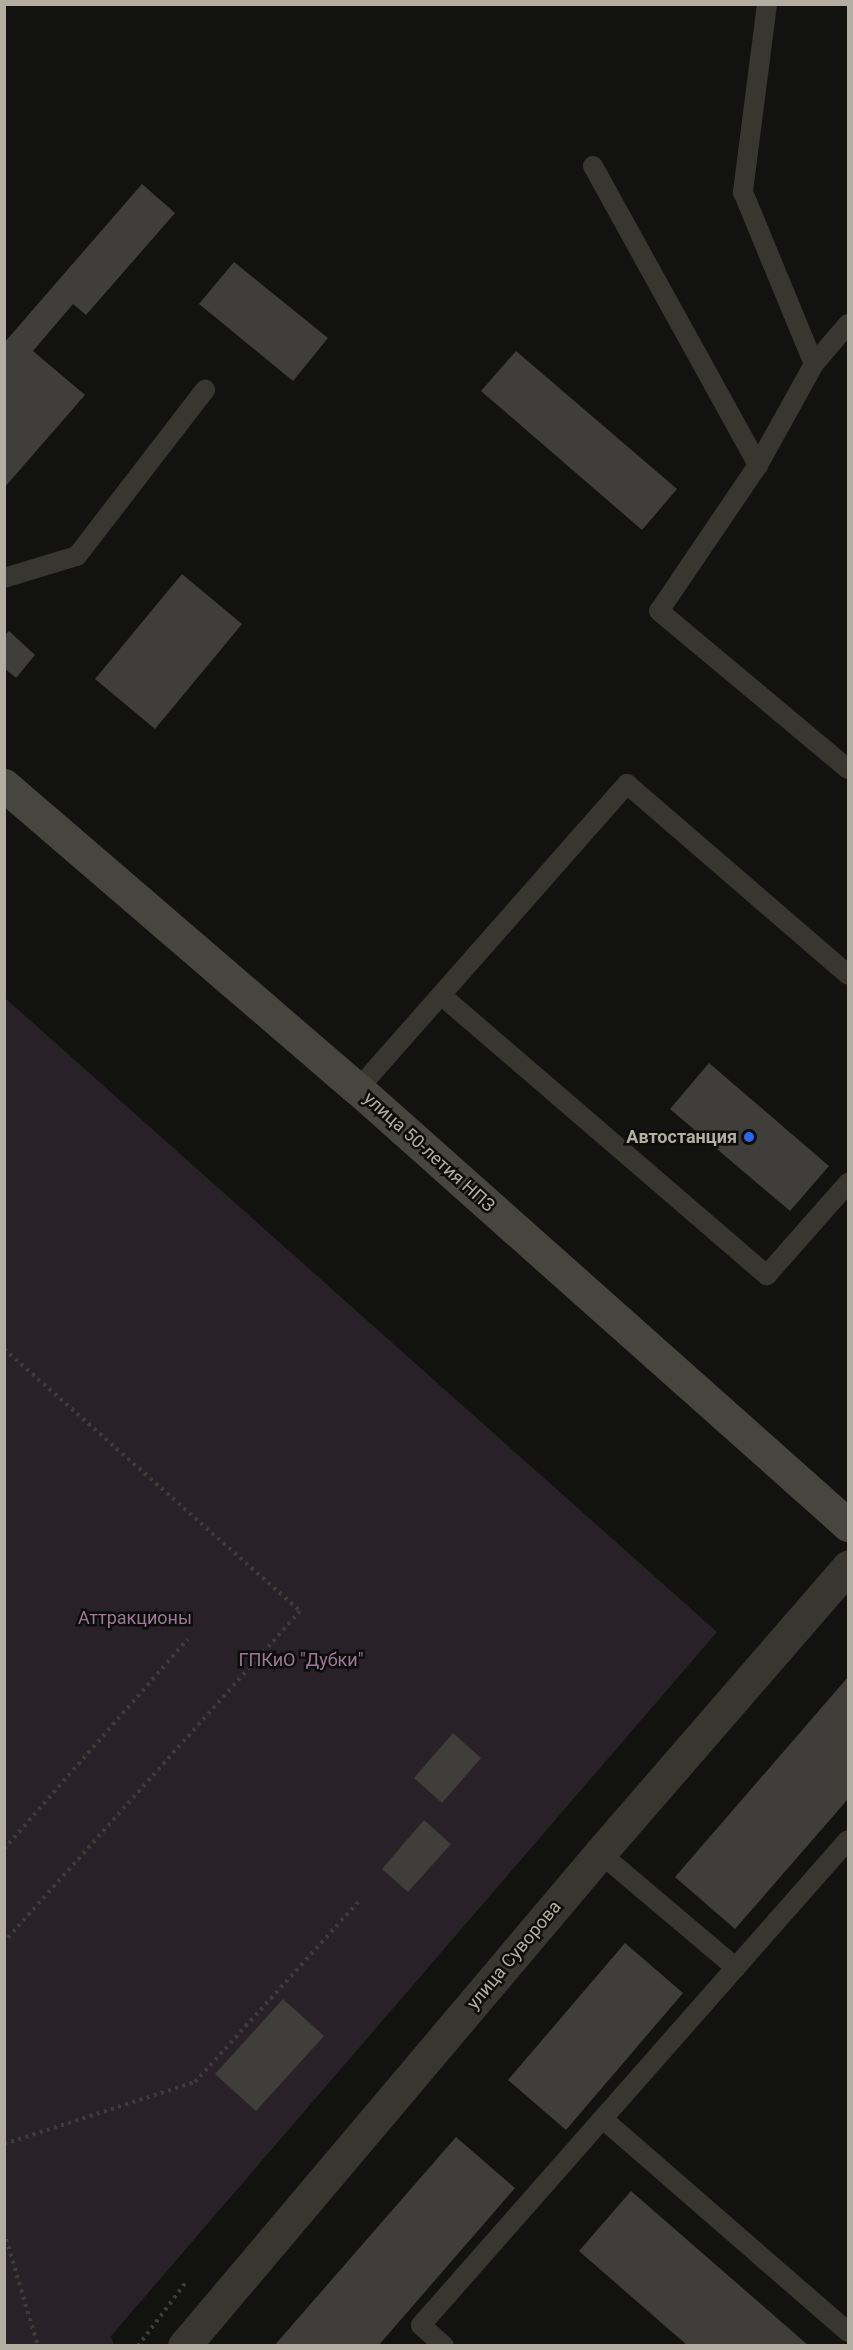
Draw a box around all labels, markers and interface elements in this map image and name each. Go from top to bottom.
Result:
street label: улица 50-летия НПЗ [359,1088,499,1216]
place label: Автостанция [626,1126,737,1148]
marker: Автостанция [742,1130,756,1144]
park label: Аттракционы [78,1607,192,1629]
park label: ГПКиО "Дубки" [239,1649,363,1671]
street label: улица Суворова [462,1896,566,2014]

